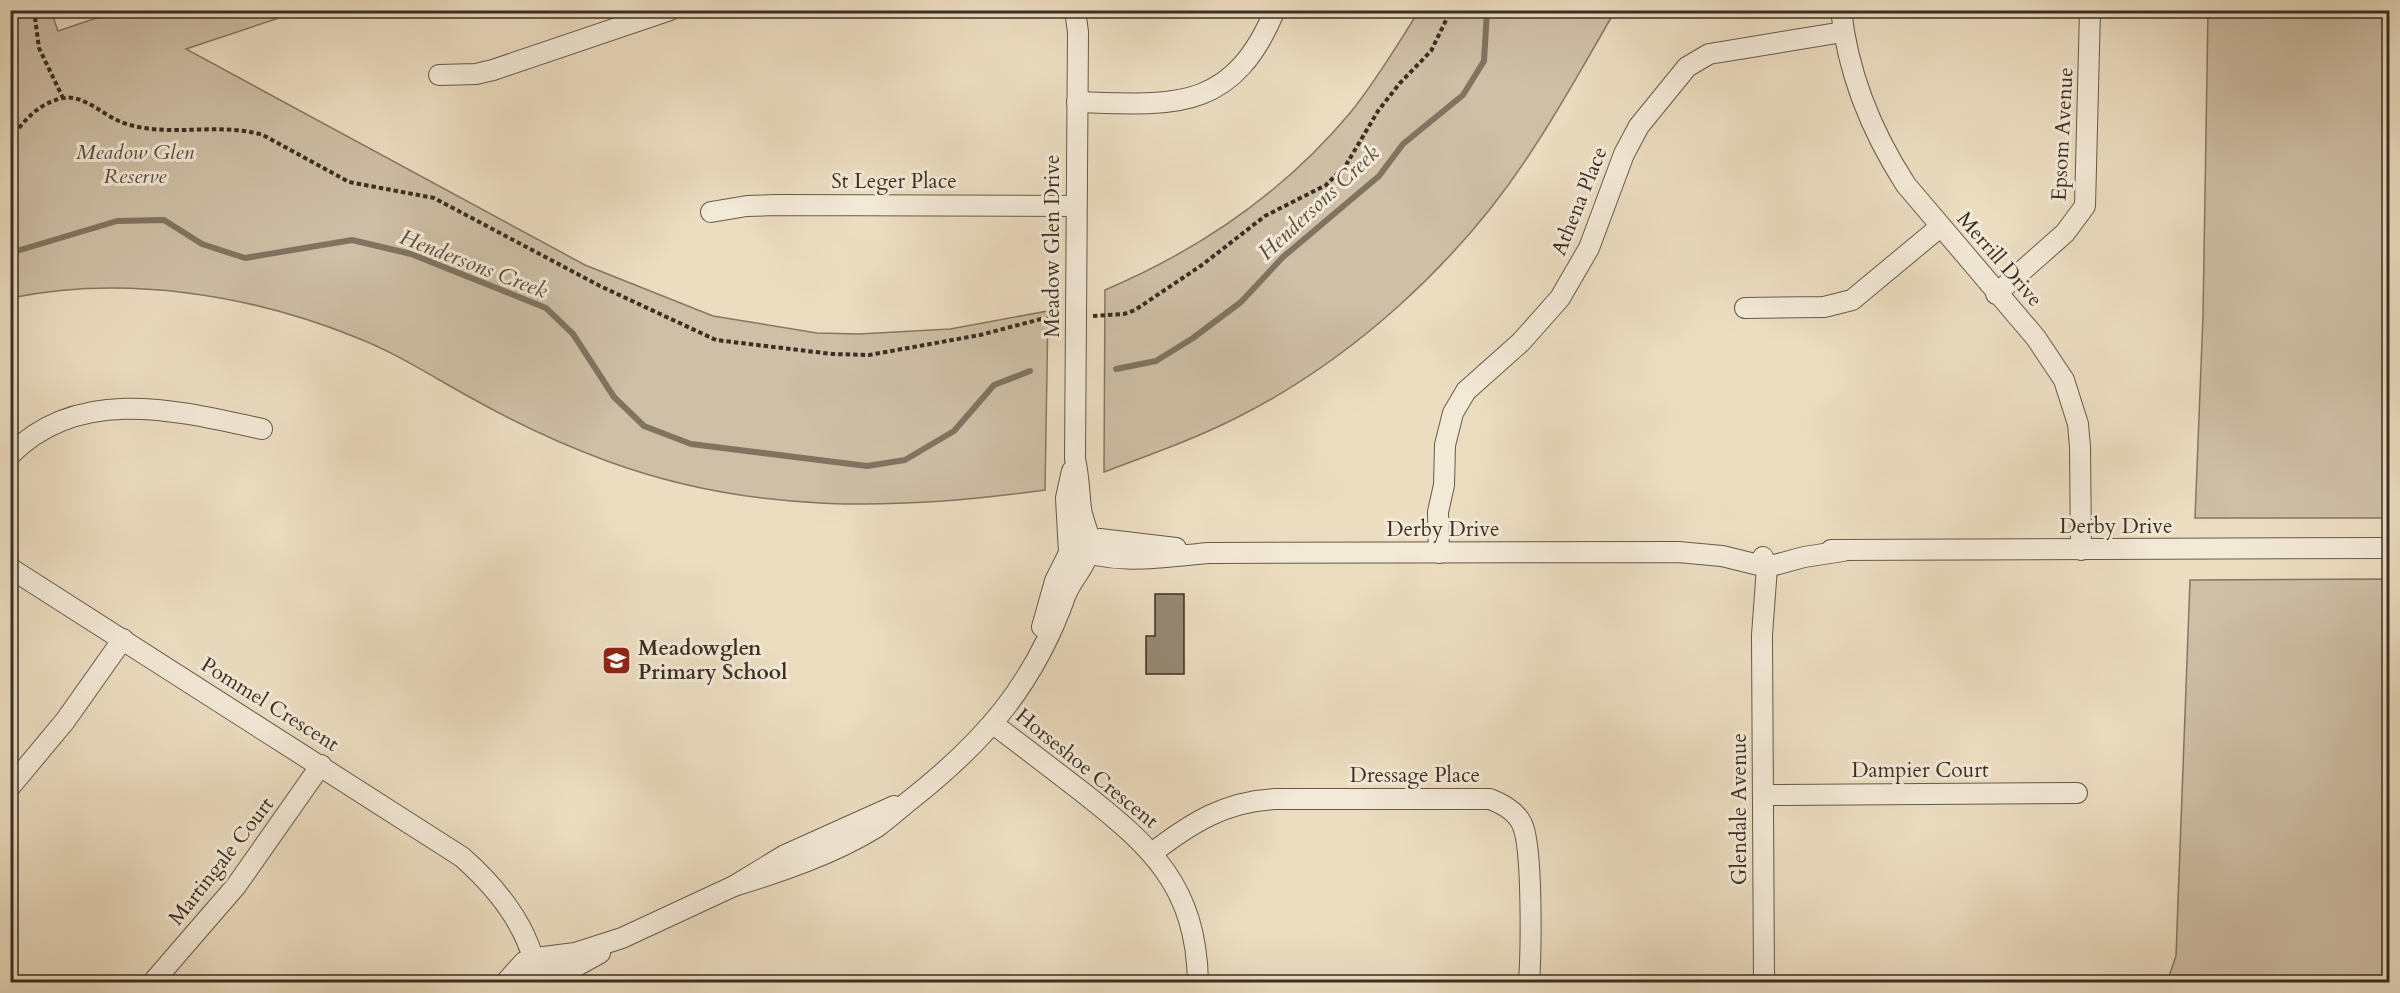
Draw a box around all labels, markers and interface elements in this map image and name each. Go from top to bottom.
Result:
street label: Epsom Avenue [2045,66,2080,202]
park label: Meadow Glen Reserve [76,138,195,191]
water label: Hendersons Creek [1251,138,1386,267]
street label: Athena Place [1544,142,1614,260]
street label: Meadow Glen Drive [1038,154,1067,338]
street label: St Leger Place [831,167,957,196]
street label: Merrill Drive [1950,205,2049,313]
water label: Hendersons Creek [395,222,552,306]
street label: Derby Drive [2059,512,2173,541]
street label: Derby Drive [1386,515,1500,544]
place label: Meadowglen Primary School [638,634,787,687]
school or university icon: Meadowglen Primary School [601,644,633,676]
street label: Pommel Crescent [195,650,345,759]
street label: Horseshoe Crescent [1009,702,1165,835]
street label: Glendale Avenue [1725,733,1754,885]
street label: Dampier Court [1851,756,1989,785]
street label: Dressage Place [1350,761,1480,790]
street label: Martingale Court [162,791,281,932]

